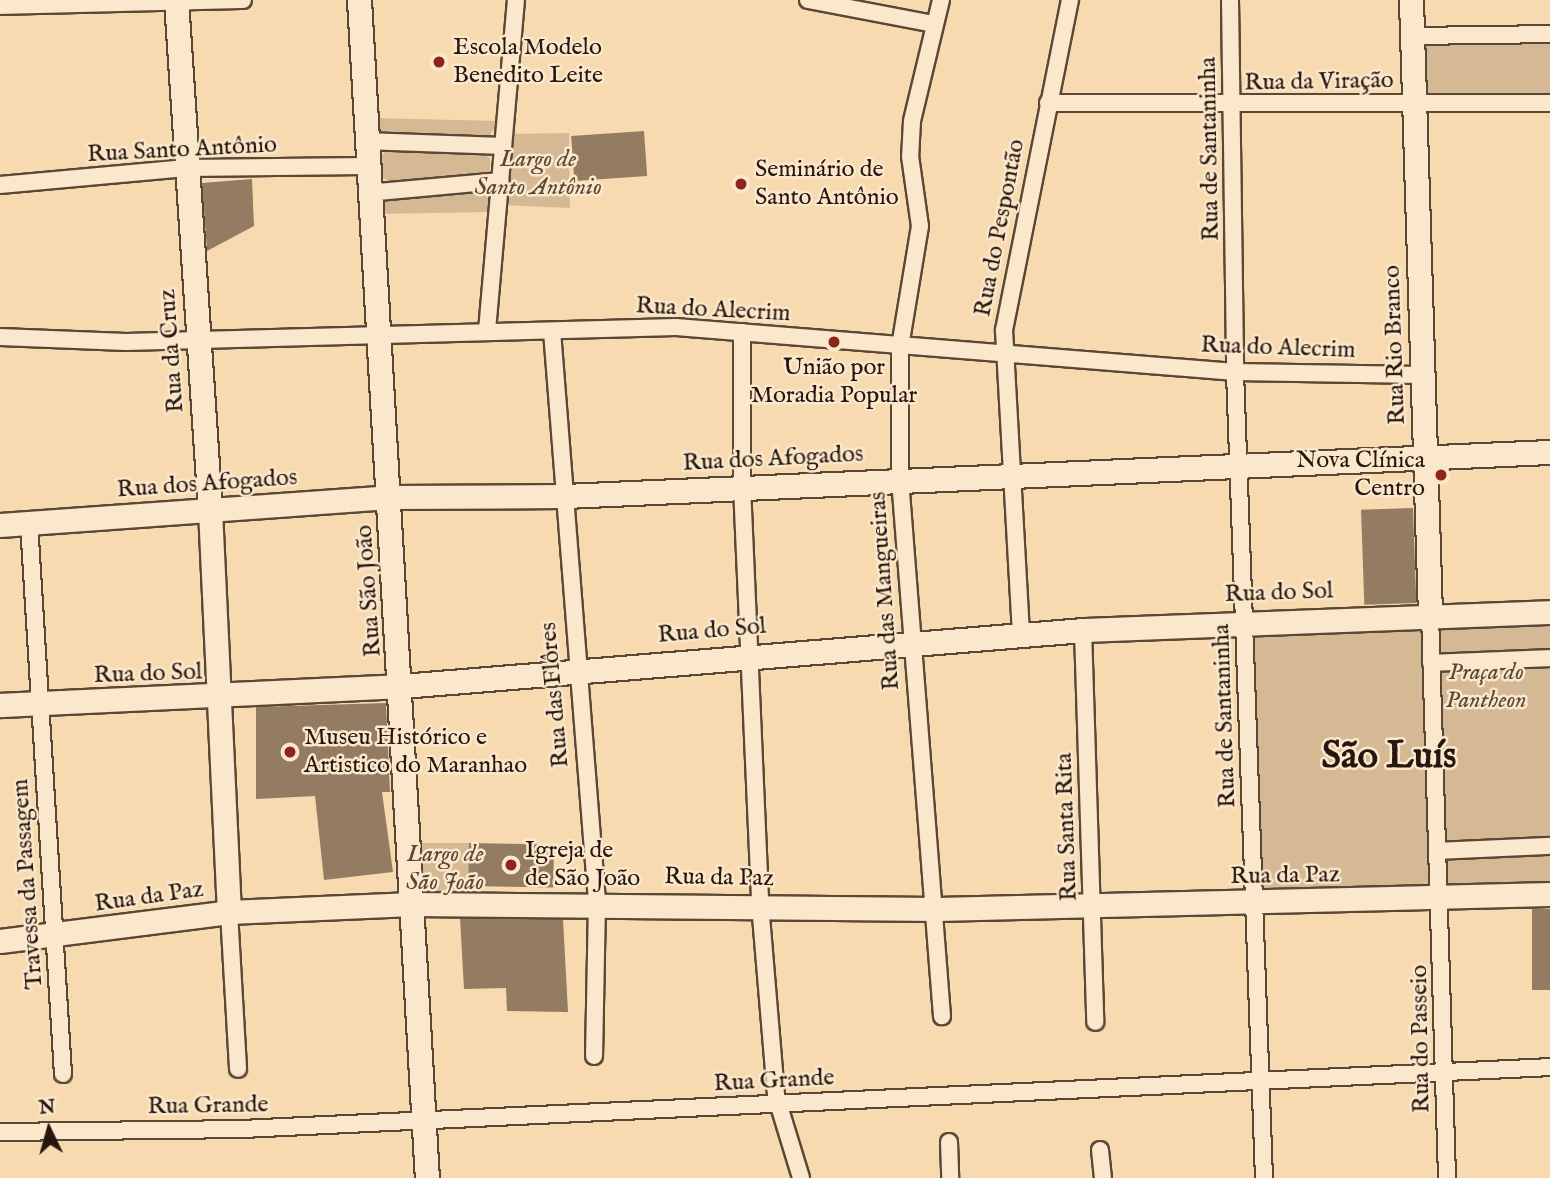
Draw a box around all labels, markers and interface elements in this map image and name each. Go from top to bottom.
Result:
place label: Escola Modelo Benedito Leite [453,34,603,90]
marker: Escola Modelo Benedito Leite [431,54,447,70]
street label: Rua de Santaninha [1194,57,1226,241]
street label: Rua da Viração [1244,66,1394,98]
street label: Rua Santo Antônio [86,131,278,169]
street label: Rua do Pespontão [969,137,1031,319]
park label: Largo de Santo Antônio [474,146,602,202]
place label: Seminário de Santo Antônio [755,156,899,212]
marker: Seminário de Santo Antônio [733,176,749,192]
street label: Rua Rio Branco [1378,265,1412,425]
street label: Rua da Cruz [153,288,191,414]
street label: Rua do Alecrim [635,292,791,328]
street label: Rua do Alecrim [1200,331,1356,365]
marker: União por Moradia Popular [826,334,842,350]
place label: União por Moradia Popular [751,354,917,410]
street label: Rua dos Afogados [682,440,864,478]
place label: Nova Clínica Centro [1296,447,1425,503]
street label: Rua dos Afogados [116,463,298,505]
marker: Nova Clínica Centro [1431,465,1451,485]
street label: Rua das Mangueiras [864,491,906,691]
street label: Rua São João [350,524,388,658]
street label: Rua do Sol [1224,577,1334,609]
street label: Rua do Sol [657,612,767,650]
street label: Rua das Flôres [534,621,576,769]
street label: Rua de Santaninha [1207,623,1243,809]
street label: Rua do Sol [93,658,203,690]
park label: Praça do Pantheon [1446,659,1526,715]
place label: Museu Histórico e Artistico do Maranhao [304,724,527,780]
district label: São Luís [1322,735,1456,781]
marker: Museu Histórico e Artistico do Maranhao [282,744,298,760]
street label: Rua Santa Rita [1050,752,1084,902]
street label: Travessa da Passagem [6,778,50,990]
place label: Igreja de de São João [525,837,640,893]
park label: Largo de São João [406,841,484,897]
marker: Igreja de de São João [503,857,519,873]
street label: Rua da Paz [1230,861,1340,891]
street label: Rua da Paz [664,863,774,893]
street label: Rua da Paz [93,875,205,919]
street label: Rua do Passeio [1405,965,1437,1113]
street label: Rua Grande [713,1063,835,1099]
street label: Rua Grande [147,1091,269,1121]
north arrow [14,1094,84,1164]
text: N [38,1095,56,1121]

